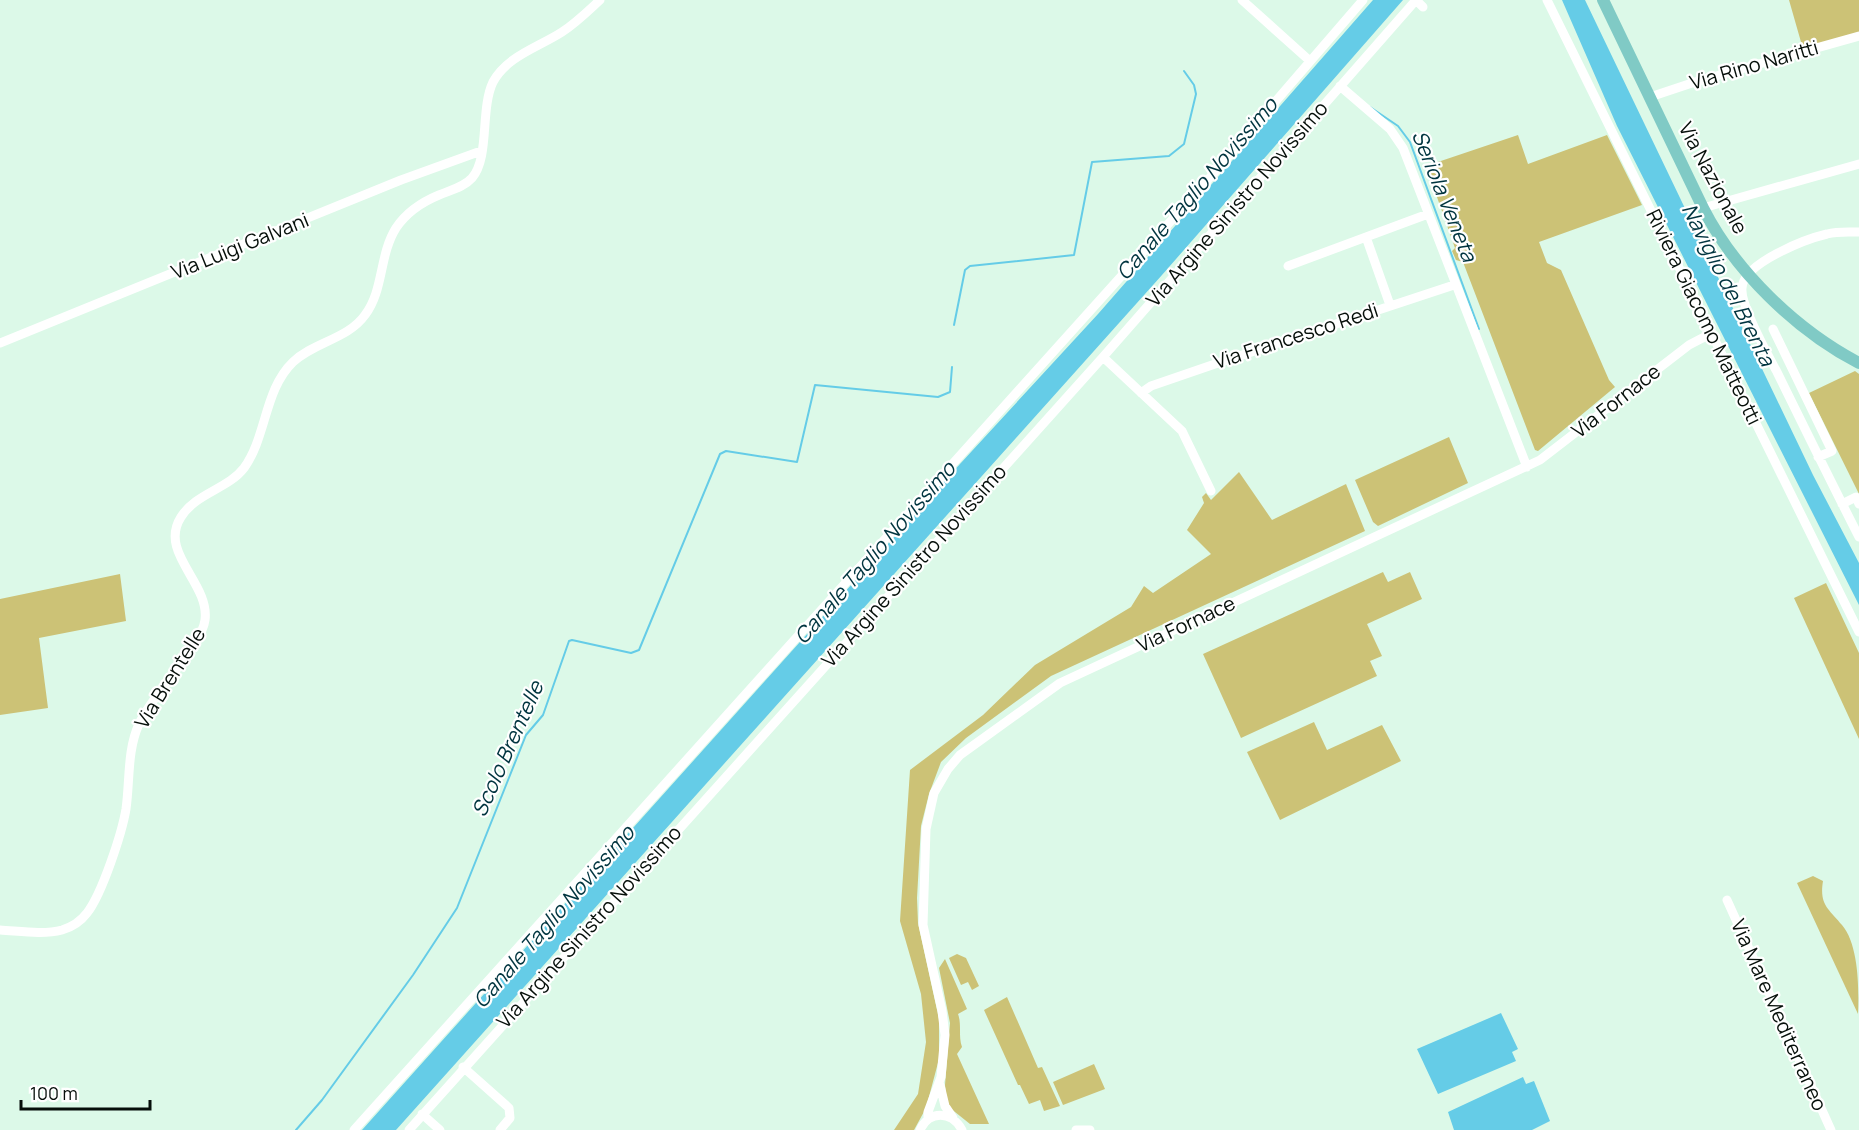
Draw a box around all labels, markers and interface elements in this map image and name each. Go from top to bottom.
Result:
street label: Via Rino Naritti [1686,33,1821,96]
water label: Canale Taglio Novissimo [1109,90,1284,285]
street label: Via Argine Sinistro Novissimo [1140,95,1334,312]
street label: Via Nazionale [1673,117,1754,238]
water label: Seriola Veneta [1406,126,1484,267]
water label: Naviglio del Brenta [1676,199,1783,372]
street label: Riviera Giacomo Matteotti [1640,204,1768,429]
street label: Via Luigi Galvani [167,206,312,285]
street label: Via Francesco Redi [1210,296,1382,375]
street label: Via Fornace [1566,357,1666,444]
water label: Canale Taglio Novissimo [787,454,962,649]
street label: Via Argine Sinistro Novissimo [815,458,1012,673]
street label: Via Fornace [1132,589,1239,658]
street label: Via Brentelle [128,622,211,733]
water label: Scolo Brentelle [465,675,550,821]
water label: Canale Taglio Novissimo [466,818,641,1013]
street label: Via Argine Sinistro Novissimo [490,819,687,1034]
street label: Via Mare Mediterraneo [1725,915,1834,1115]
scale bar [21,1073,150,1111]
text: 100 m [30,1081,78,1105]

